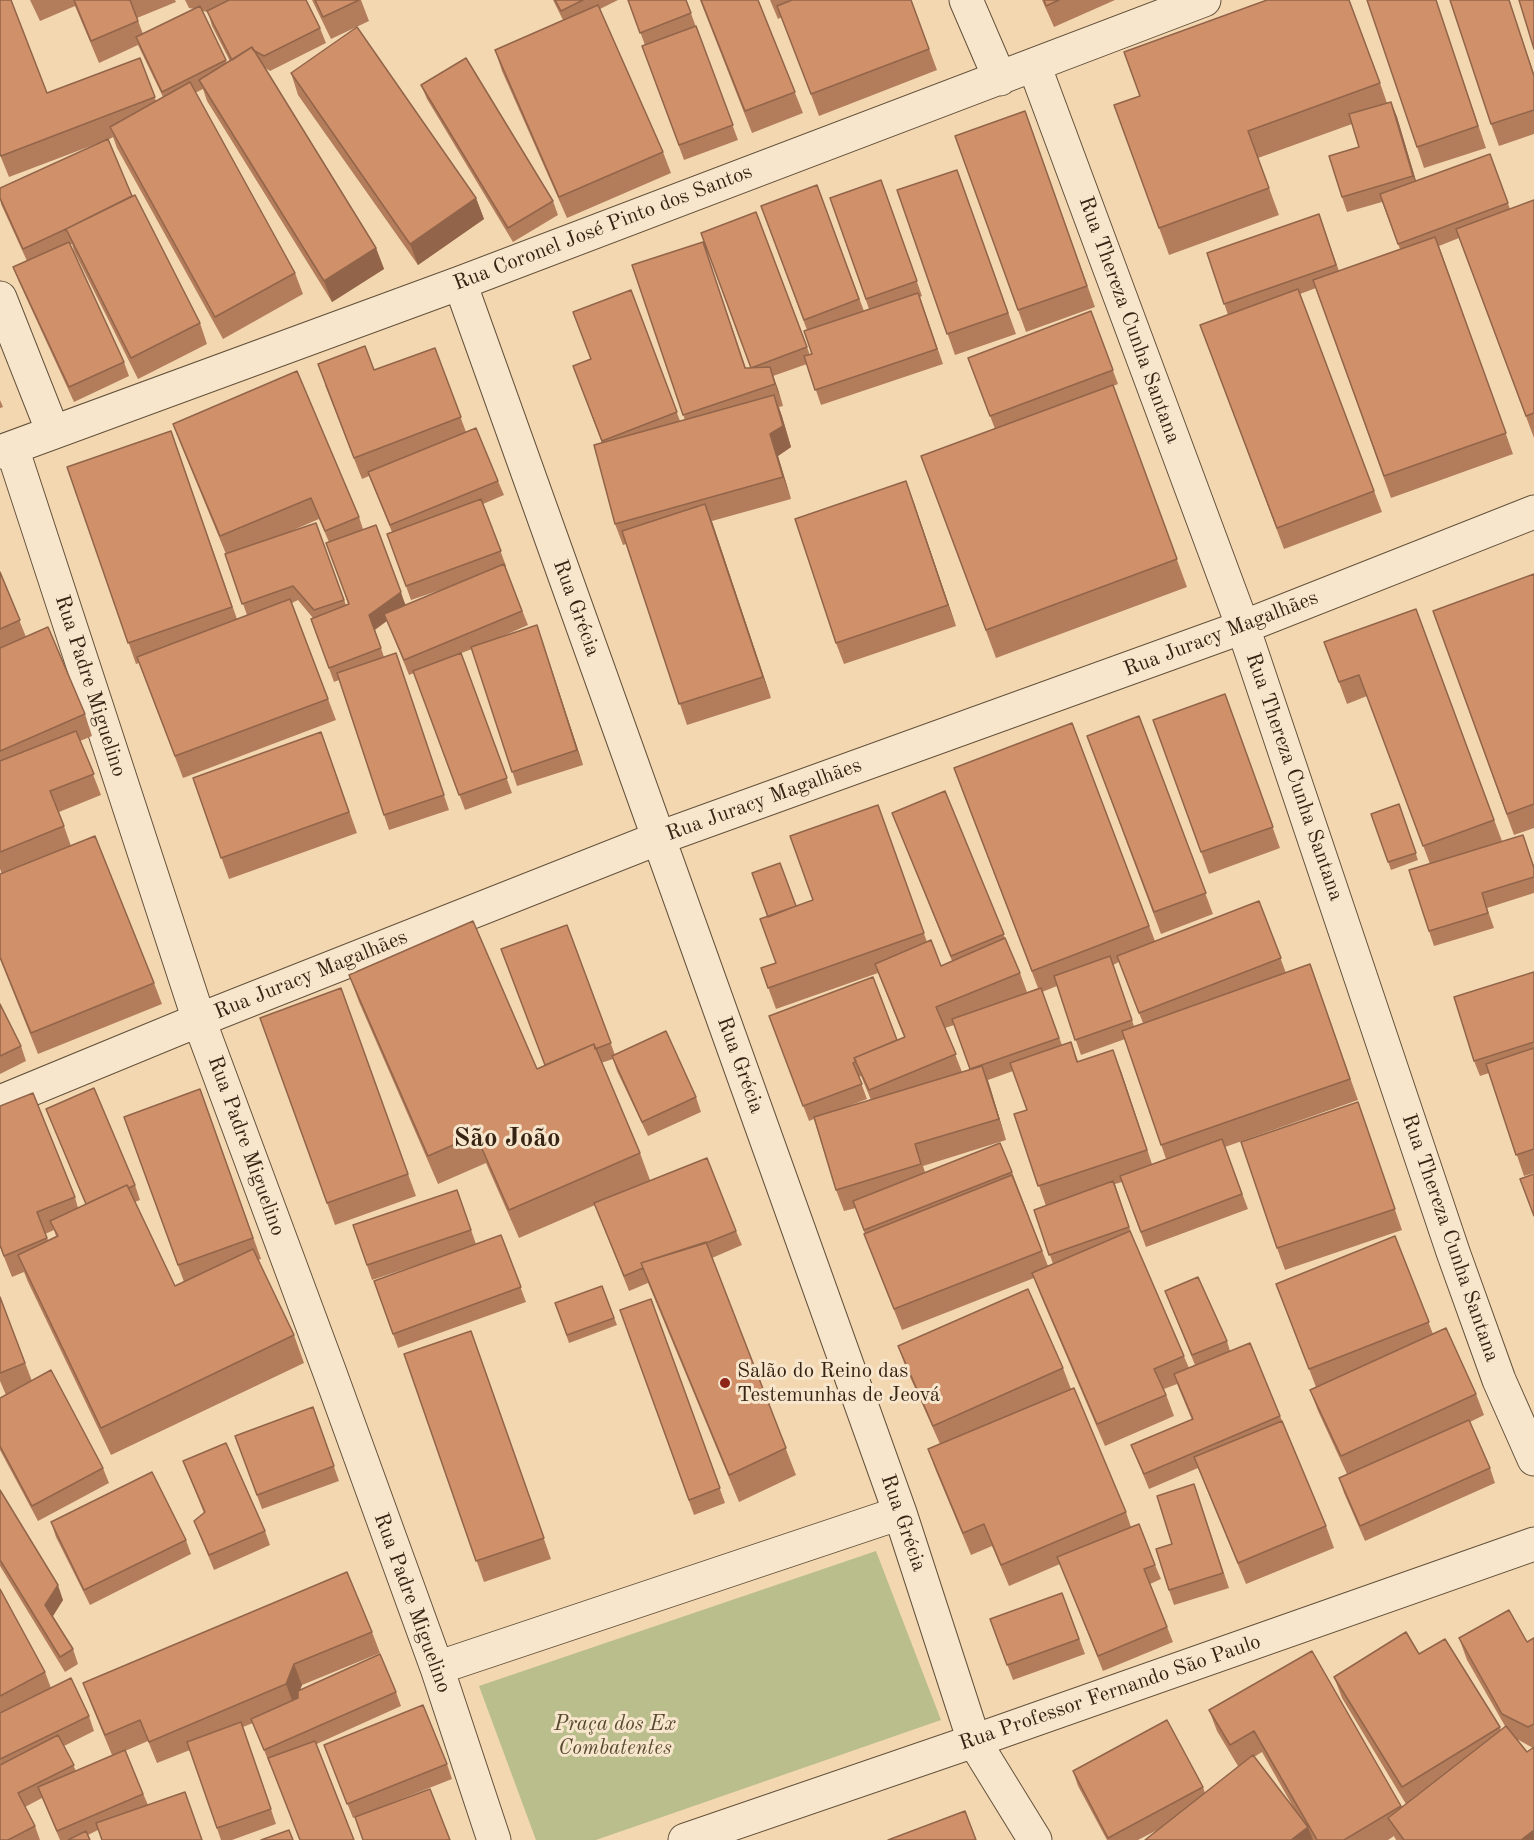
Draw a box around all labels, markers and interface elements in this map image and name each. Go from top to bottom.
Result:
street label: Rua Coronel José Pinto dos Santos [450,159,756,297]
street label: Rua Thereza Cunha Santana [1073,193,1185,447]
street label: Rua Grécia [547,556,605,660]
street label: Rua Juracy Magalhães [1120,585,1322,683]
street label: Rua Padre Miguelino [49,592,131,780]
street label: Rua Thereza Cunha Santana [1240,650,1348,904]
street label: Rua Juracy Magalhães [663,753,865,847]
street label: Rua Juracy Magalhães [211,925,411,1025]
street label: Rua Grécia [711,1013,769,1117]
street label: Rua Padre Miguelino [202,1052,290,1240]
street label: Rua Thereza Cunha Santana [1396,1111,1504,1365]
district label: São João [453,1123,561,1155]
place label: Salão do Reino das Testemunhas de Jeová [737,1358,940,1408]
marker: Salão do Reino das Testemunhas de Jeová [718,1376,732,1390]
street label: Rua Grécia [875,1471,931,1575]
street label: Rua Padre Miguelino [368,1509,456,1697]
street label: Rua Professor Fernando São Paulo [956,1629,1264,1757]
park label: Praça dos Ex Combatentes [554,1711,676,1761]

